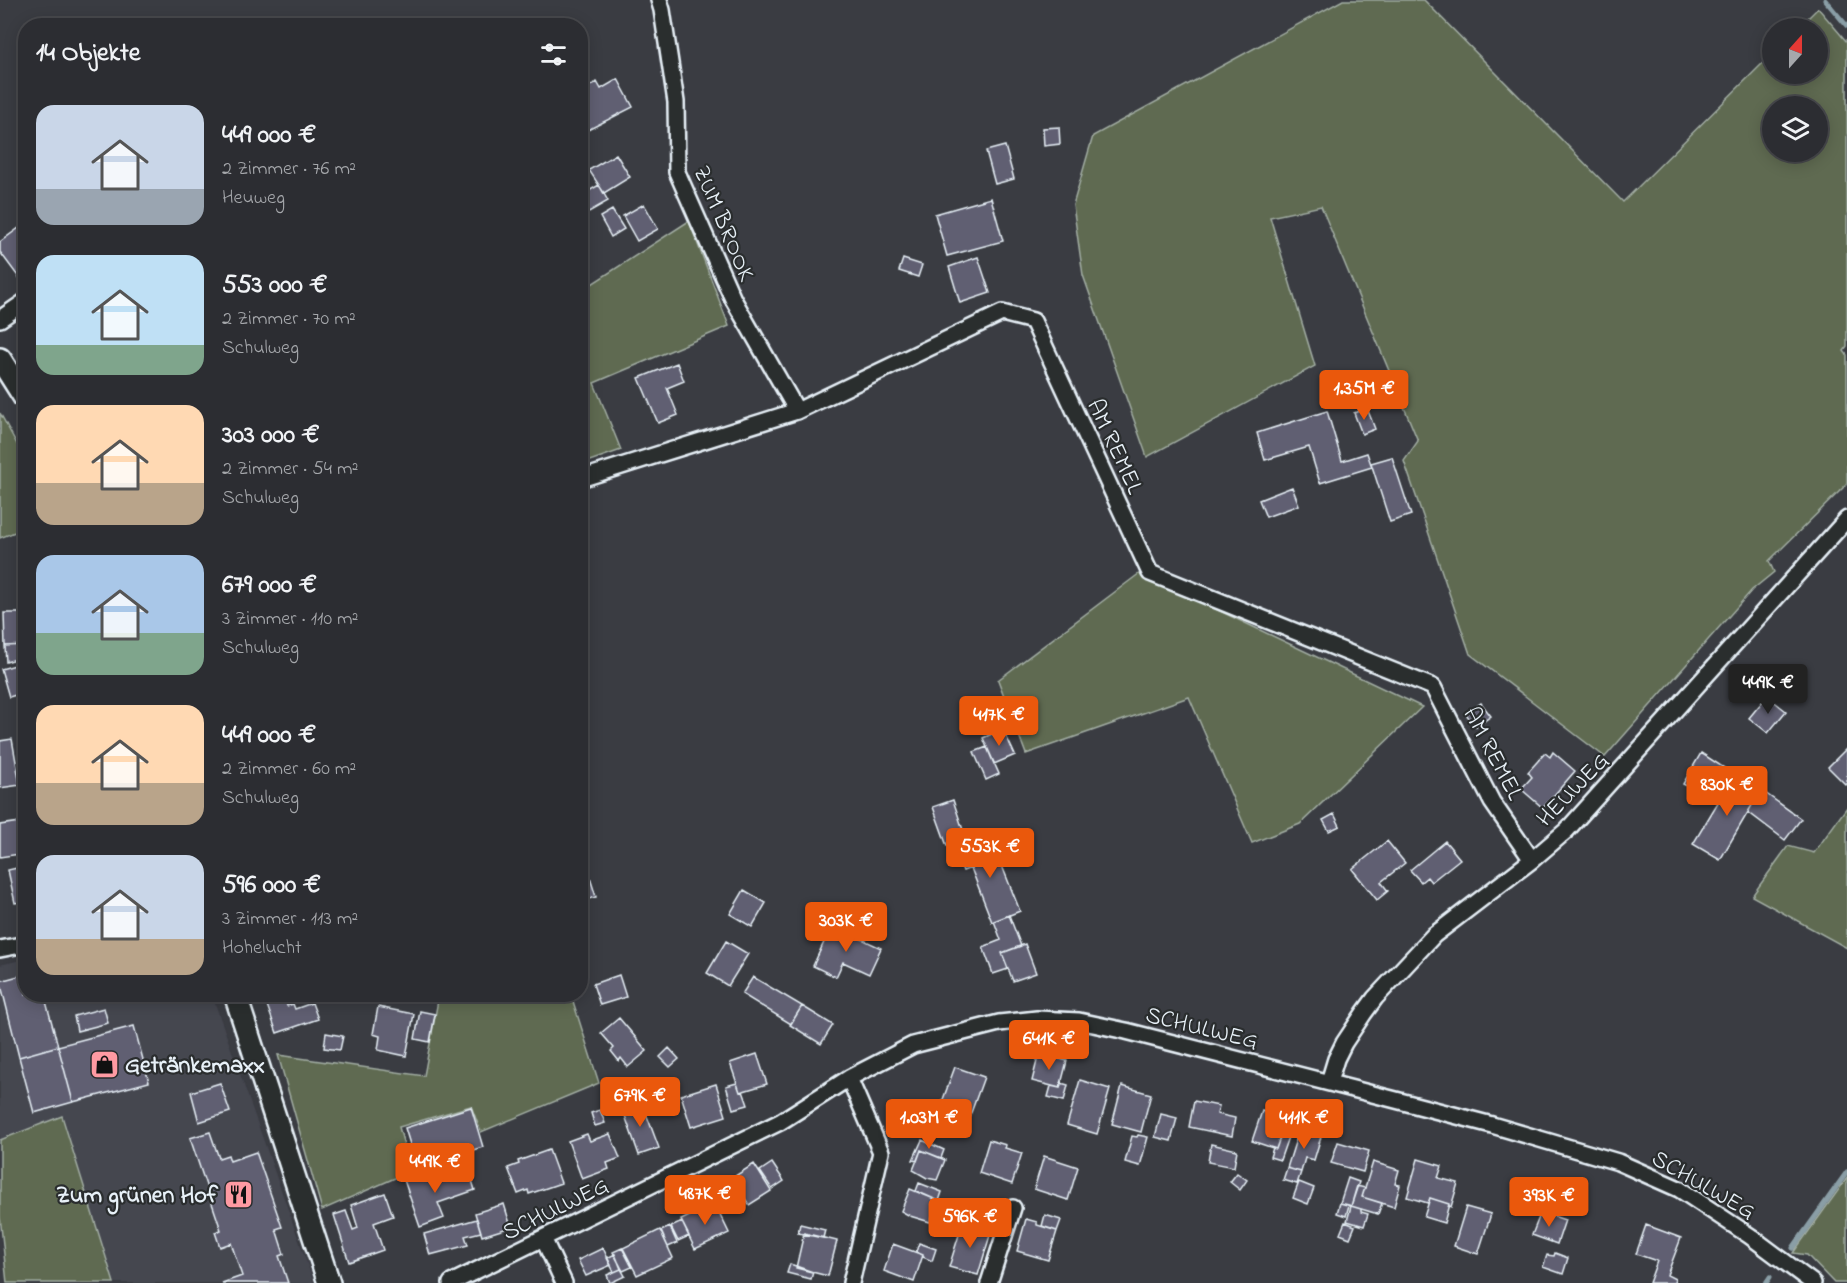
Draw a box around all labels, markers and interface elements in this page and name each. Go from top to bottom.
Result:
north arrow [1762,18,1828,84]
map controls [1762,18,1828,162]
text: 14 Objekte [36,35,140,73]
icon: filters [537,38,570,71]
button: layers [1762,96,1828,162]
text: 449 000 € [222,117,316,155]
icon: home [84,129,156,201]
text: 2 Zimmer · 76 m² [222,155,356,184]
street label: ZUM BROOK [683,161,763,287]
text: Heuweg [222,184,285,213]
text: 553 000 € [222,267,327,305]
icon: home [84,279,156,351]
text: 2 Zimmer · 70 m² [222,305,356,334]
text: Schulweg [222,334,299,363]
pin: 1.35M € [1309,370,1419,421]
text: 1.35M € [1333,375,1395,404]
street label: AM REMEL [1076,394,1151,500]
text: 303 000 € [222,417,320,455]
icon: home [84,429,156,501]
text: 2 Zimmer · 54 m² [222,455,359,484]
text: Schulweg [222,484,299,513]
text: 679 000 € [222,567,317,605]
icon: home [84,579,156,651]
text: 3 Zimmer · 110 m² [222,605,359,634]
text: Schulweg [222,634,299,663]
pin: 449K € [1719,664,1817,715]
text: 449K € [1742,669,1794,698]
pin: 417K € [950,696,1048,747]
text: 417K € [973,701,1025,730]
street label: AM REMEL [1453,701,1531,807]
text: 449 000 € [222,717,316,755]
icon: home [84,729,156,801]
street label: HEUWEG [1529,746,1618,836]
text: 2 Zimmer · 60 m² [222,755,356,784]
pin: 830K € [1678,766,1776,817]
text: 830K € [1700,771,1754,800]
text: Schulweg [222,784,299,813]
pin: 553K € [941,828,1039,879]
text: 553K € [960,833,1020,862]
text: 596 000 € [222,867,321,905]
icon: home [84,879,156,951]
pin: 303K € [797,902,895,953]
text: 3 Zimmer · 113 m² [222,905,358,934]
text: 303K € [819,907,873,936]
text: Hohelucht [222,934,302,963]
street label: SCHULWEG [1141,999,1261,1060]
pin: 641K € [1000,1020,1098,1071]
text: 641K € [1023,1025,1075,1054]
shop icon: Getränkemaxx [88,1048,120,1080]
place label: Getränkemaxx [125,1049,265,1084]
pin: 679K € [591,1077,689,1128]
text: 679K € [614,1082,666,1111]
pin: 1.03M € [874,1099,984,1150]
pin: 411K € [1255,1099,1353,1150]
text: 1.03M € [900,1104,958,1133]
text: 411K € [1279,1104,1329,1133]
street label: SCHULWEG [1644,1142,1761,1230]
pin: 449K € [386,1143,484,1194]
text: 449K € [409,1148,461,1177]
street label: SCHULWEG [497,1169,615,1251]
pin: 487K € [656,1175,754,1226]
pin: 393K € [1500,1177,1598,1228]
restaurant icon: Zum grünen Hof [223,1178,255,1210]
place label: Zum grünen Hof [56,1179,219,1215]
text: 487K € [679,1180,731,1209]
text: 393K € [1523,1182,1575,1211]
pin: 596K € [921,1198,1019,1249]
text: 596K € [943,1203,997,1232]

